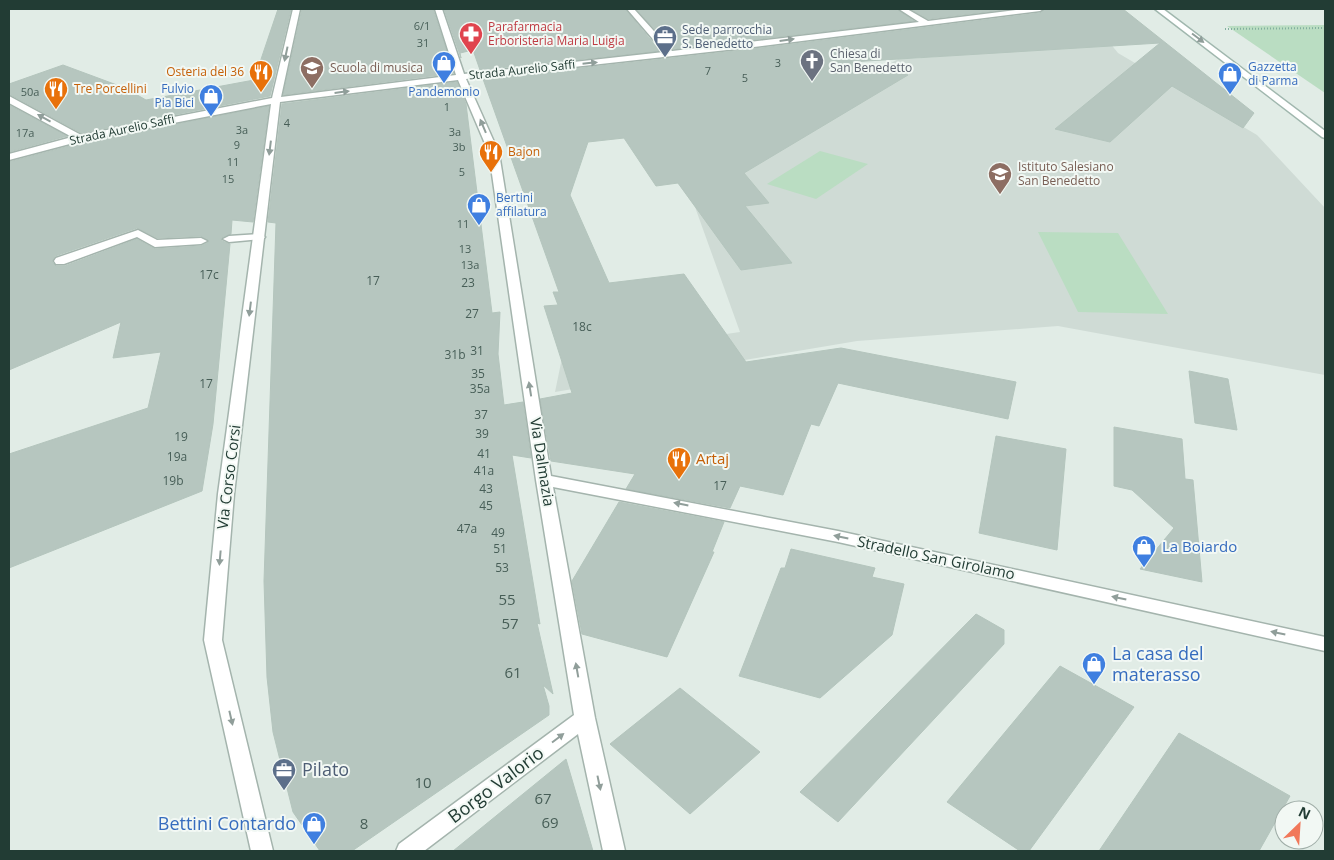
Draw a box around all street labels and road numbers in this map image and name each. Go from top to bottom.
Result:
street label: Strada Aurelio Saffi [468,55,576,84]
street label: Strada Aurelio Saffi [68,110,176,149]
street label: Via Dalmazia [526,416,560,508]
street label: Via Corso Corsi [212,423,244,530]
street label: Stradello San Girolamo [856,531,1017,584]
street label: Borgo Valorio [443,740,548,828]

